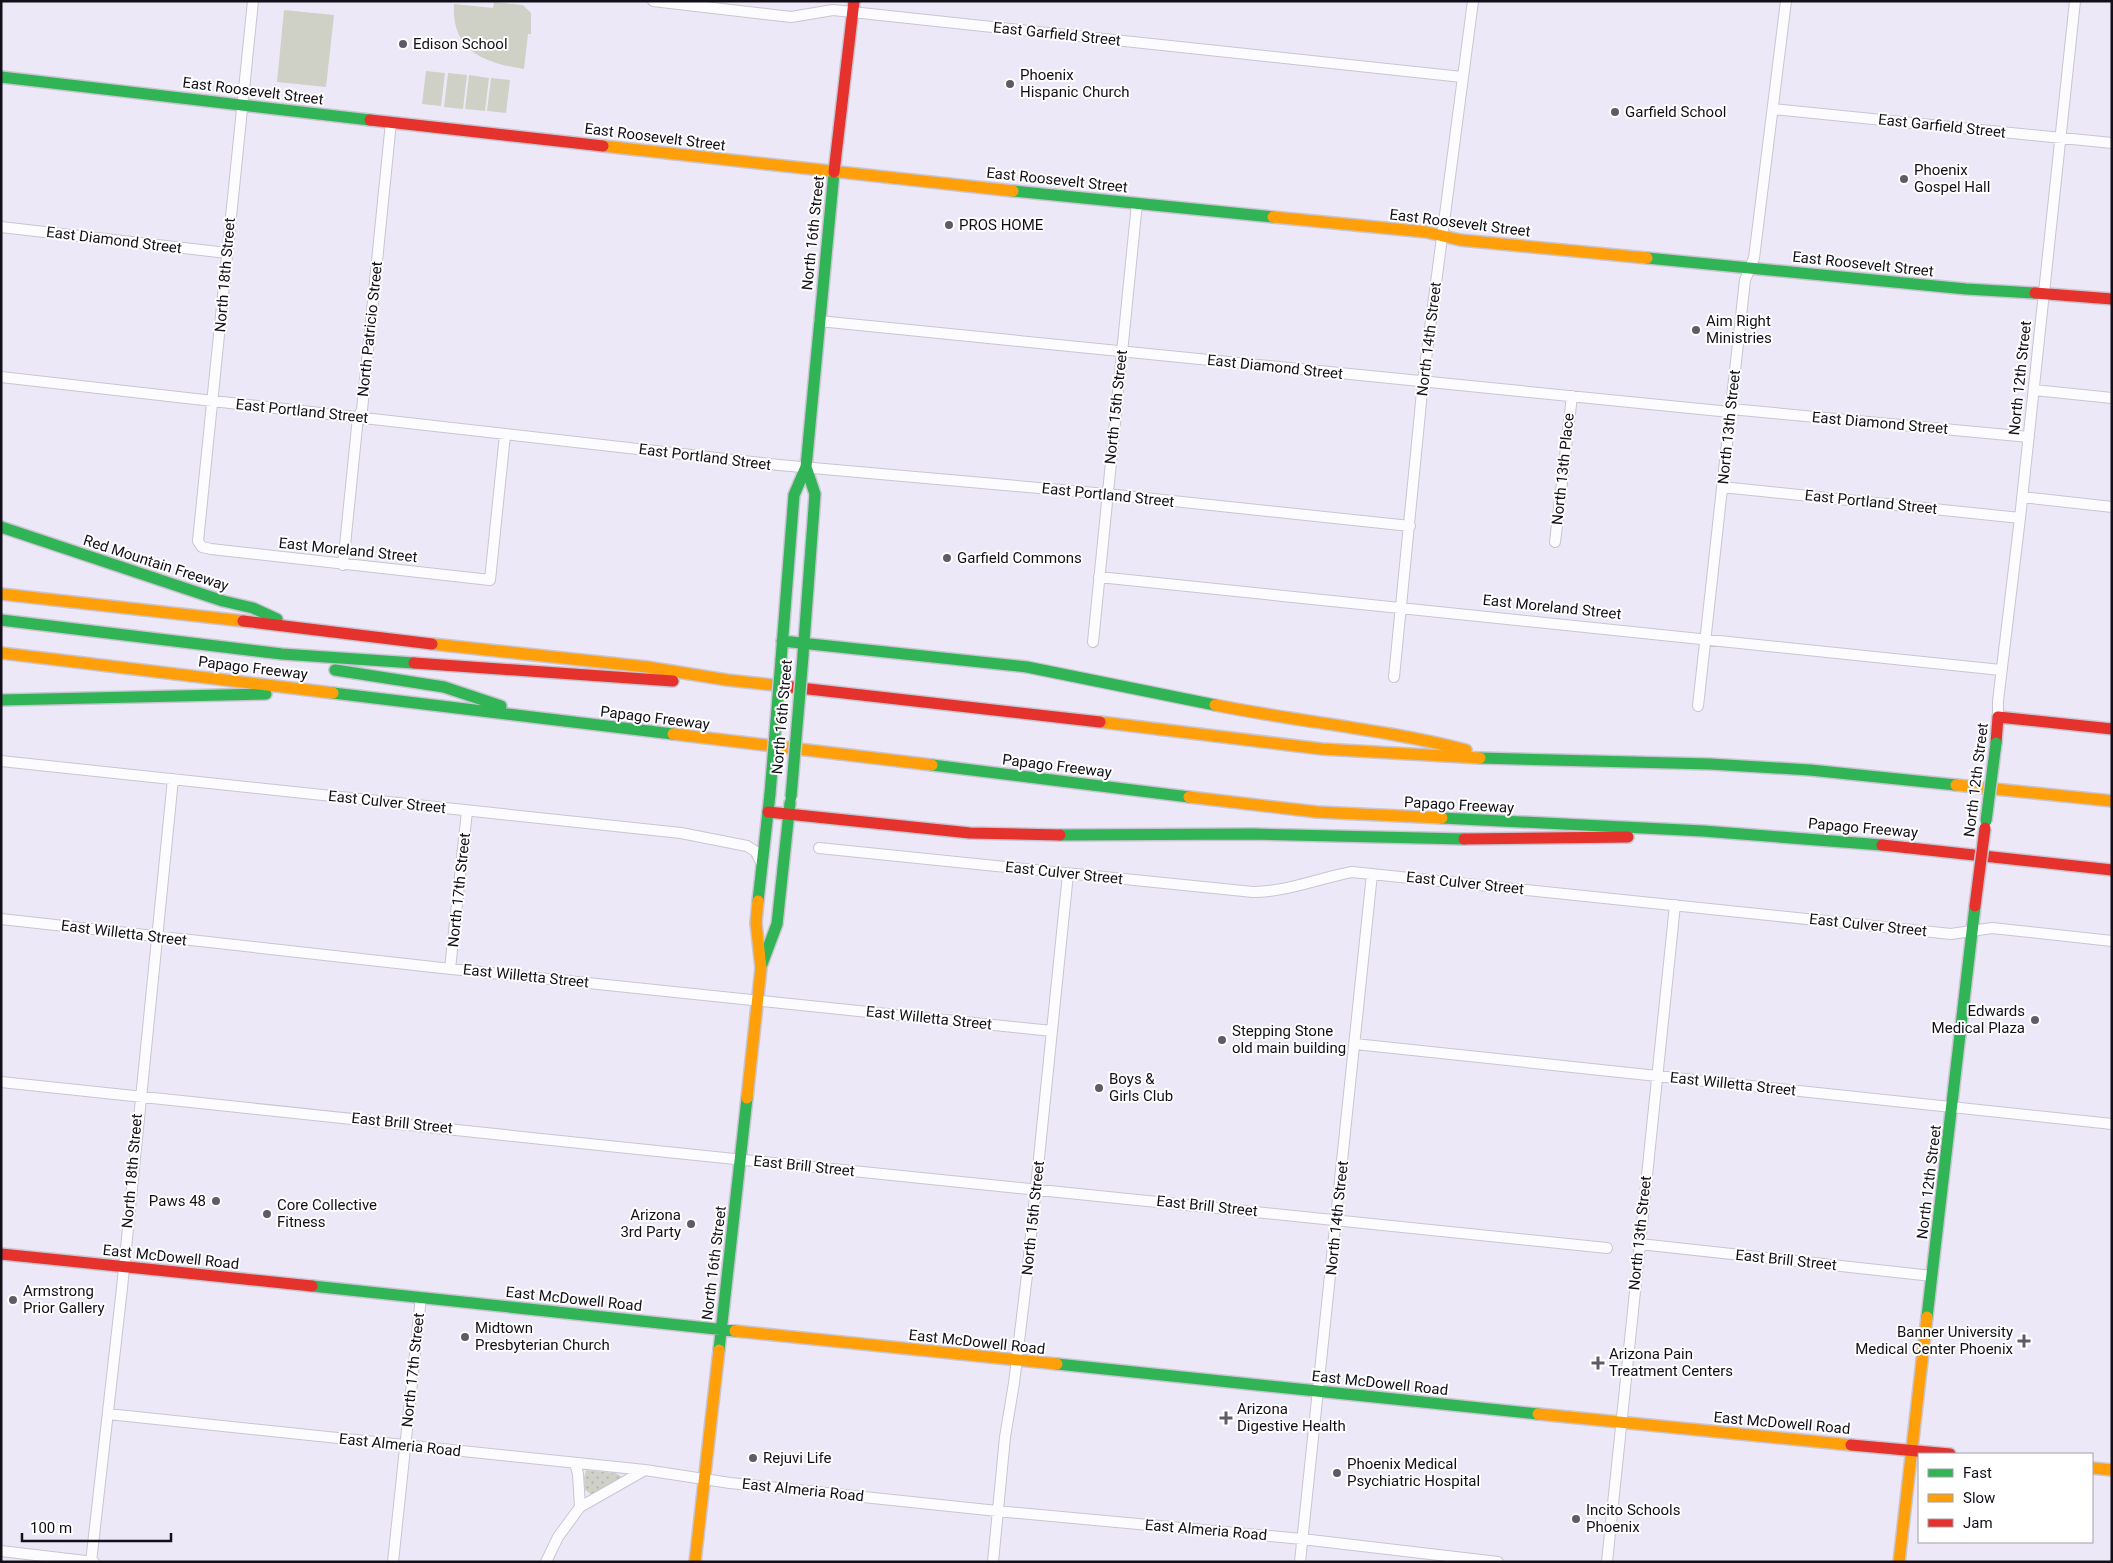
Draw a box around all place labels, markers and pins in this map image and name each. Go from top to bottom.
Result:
place label: Edison School [413,35,508,53]
marker: Edison School [397,38,409,50]
place label: Phoenix Hispanic Church [1020,66,1130,101]
marker: Phoenix Hispanic Church [1004,78,1016,90]
place label: Garfield School [1625,103,1726,121]
marker: Garfield School [1609,106,1621,118]
place label: Phoenix Gospel Hall [1914,161,1990,196]
marker: Phoenix Gospel Hall [1898,173,1910,185]
place label: PROS HOME [959,216,1044,234]
marker: PROS HOME [943,219,955,231]
place label: Aim Right Ministries [1706,312,1772,347]
marker: Aim Right Ministries [1690,324,1702,336]
place label: Garfield Commons [957,549,1082,567]
marker: Garfield Commons [941,552,953,564]
place label: Edwards Medical Plaza [1932,1002,2025,1037]
marker: Edwards Medical Plaza [2029,1014,2041,1026]
place label: Stepping Stone old main building [1232,1022,1346,1057]
marker: Stepping Stone old main building [1216,1034,1228,1046]
place label: Boys & Girls Club [1109,1070,1173,1105]
marker: Boys & Girls Club [1093,1082,1105,1094]
place label: Paws 48 [149,1192,206,1210]
marker: Paws 48 [210,1195,222,1207]
place label: Core Collective Fitness [277,1196,377,1231]
place label: Arizona 3rd Party [620,1206,681,1241]
marker: Core Collective Fitness [261,1208,273,1220]
marker: Arizona 3rd Party [685,1218,697,1230]
place label: Armstrong Prior Gallery [23,1282,105,1317]
marker: Armstrong Prior Gallery [7,1294,19,1306]
place label: Midtown Presbyterian Church [475,1319,610,1354]
place label: Banner University Medical Center Phoenix [1855,1323,2014,1358]
marker: Midtown Presbyterian Church [459,1331,471,1343]
marker: Banner University Medical Center Phoenix [2017,1334,2031,1348]
place label: Arizona Pain Treatment Centers [1609,1345,1733,1380]
marker: Arizona Pain Treatment Centers [1591,1356,1605,1370]
place label: Arizona Digestive Health [1237,1400,1346,1435]
marker: Arizona Digestive Health [1219,1411,1233,1425]
place label: Rejuvi Life [763,1449,831,1467]
marker: Rejuvi Life [747,1452,759,1464]
place label: Phoenix Medical Psychiatric Hospital [1347,1455,1480,1490]
marker: Phoenix Medical Psychiatric Hospital [1331,1467,1343,1479]
place label: Incito Schools Phoenix [1586,1501,1680,1536]
marker: Incito Schools Phoenix [1570,1513,1582,1525]

